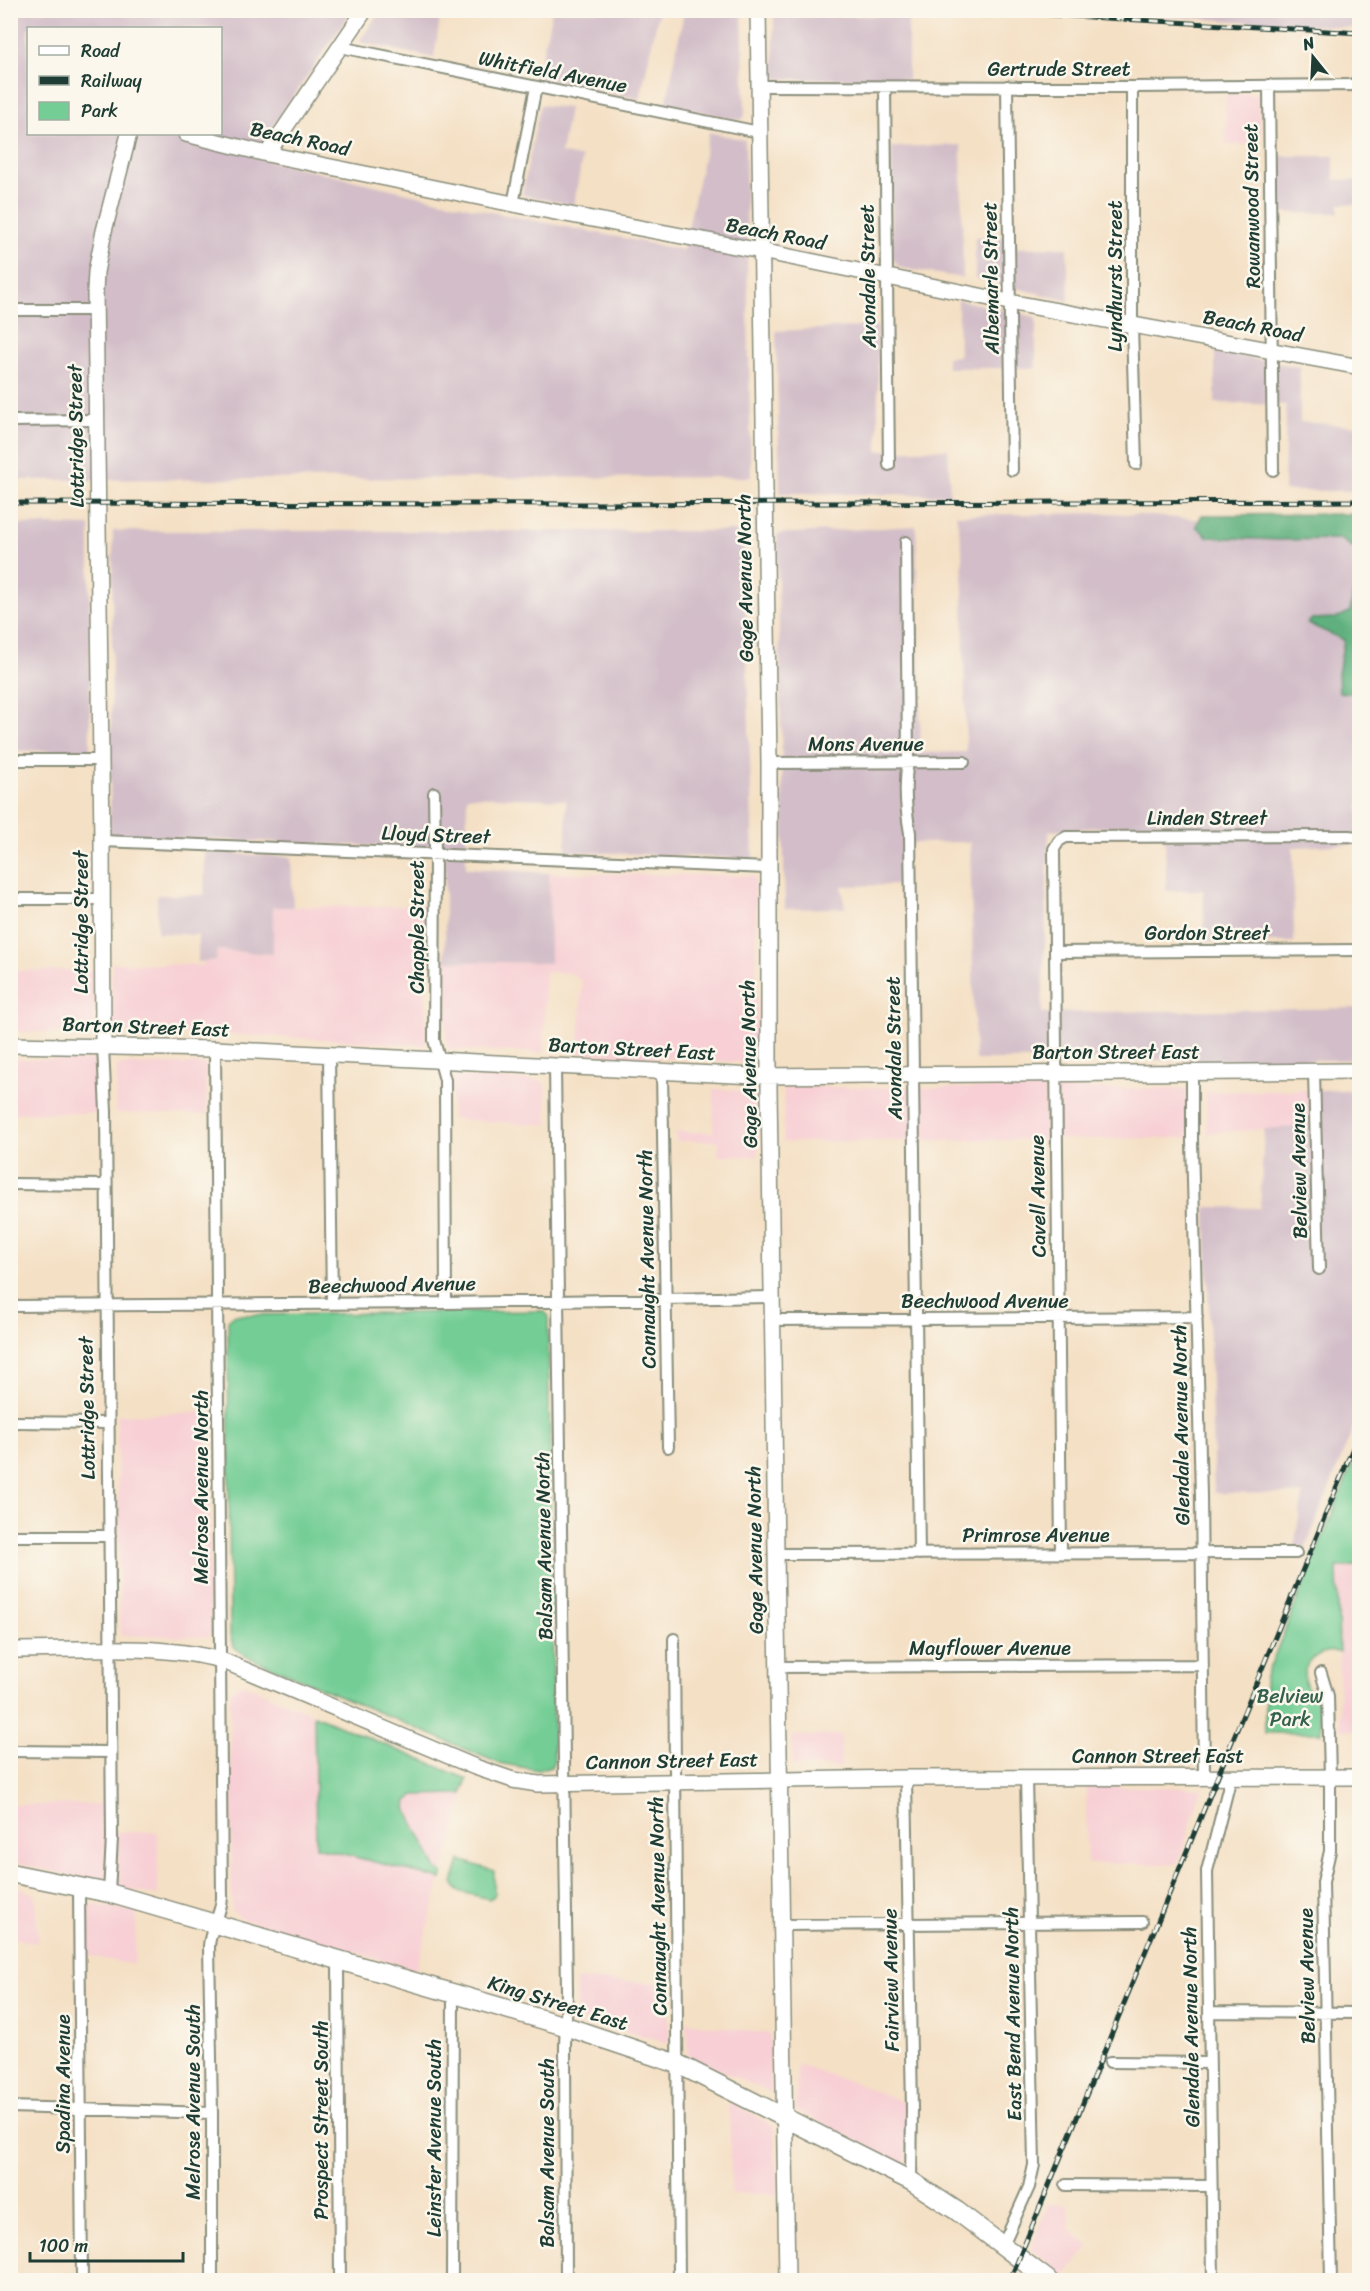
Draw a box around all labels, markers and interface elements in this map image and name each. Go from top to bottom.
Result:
legend [27,27,222,135]
north arrow [1283,27,1343,87]
text: N [1298,27,1319,59]
text: Road [81,35,121,67]
street label: Whitfield Avenue [476,40,630,104]
street label: Gertrude Street [988,52,1131,87]
text: Railway [81,65,143,97]
text: Park [81,95,118,127]
street label: Beach Road [247,111,355,167]
street label: Rowanwood Street [1233,123,1271,289]
street label: Lyndhurst Street [1098,200,1133,352]
street label: Albemarle Street [972,201,1010,355]
street label: Avondale Street [849,204,887,349]
street label: Beach Road [723,207,830,261]
street label: Beach Road [1200,299,1307,353]
street label: Lottridge Street [57,363,95,508]
street label: Gage Avenue North [726,494,764,662]
street label: Mons Avenue [808,727,924,762]
street label: Linden Street [1147,801,1268,836]
street label: Lloyd Street [381,816,492,854]
street label: Lottridge Street [64,849,99,994]
street label: Chapple Street [400,860,435,994]
street label: Gordon Street [1144,916,1270,951]
street label: Avondale Street [875,976,913,1121]
street label: Gage Avenue North [730,980,768,1148]
street label: Barton Street East [62,1007,231,1047]
street label: Barton Street East [547,1027,717,1071]
street label: Barton Street East [1032,1035,1200,1070]
street label: Belview Avenue [1280,1102,1318,1239]
street label: Cavell Avenue [1019,1134,1057,1258]
street label: Connaught Avenue North [628,1149,666,1369]
street label: Beechwood Avenue [308,1266,476,1304]
street label: Beechwood Avenue [901,1284,1069,1319]
street label: Glendale Avenue North [1162,1324,1200,1526]
street label: Lottridge Street [68,1335,106,1480]
street label: Melrose Avenue North [184,1390,219,1584]
street label: Balsam Avenue North [525,1452,563,1640]
street label: Gage Avenue North [736,1466,774,1634]
street label: Primrose Avenue [962,1518,1110,1553]
street label: Mayflower Avenue [909,1631,1071,1666]
park label: Belview Park [1257,1679,1324,1737]
street label: Cannon Street East [1072,1739,1244,1774]
street label: Cannon Street East [586,1742,759,1780]
street label: Connaught Avenue North [639,1796,677,2016]
street label: East Bend Avenue North [994,1907,1032,2121]
street label: Belview Avenue [1288,1907,1326,2044]
street label: Fairview Avenue [872,1908,910,2052]
street label: Glendale Avenue North [1172,1926,1210,2128]
street label: King Street East [483,1965,633,2041]
street label: Melrose Avenue South [176,2004,211,2200]
street label: Spadina Avenue [46,2014,81,2154]
street label: Prospect Street South [304,2020,339,2220]
street label: Leinster Avenue South [417,2039,452,2237]
street label: Balsam Avenue South [530,2058,565,2248]
scale bar [30,2225,183,2263]
text: 100 m [39,2230,88,2262]

